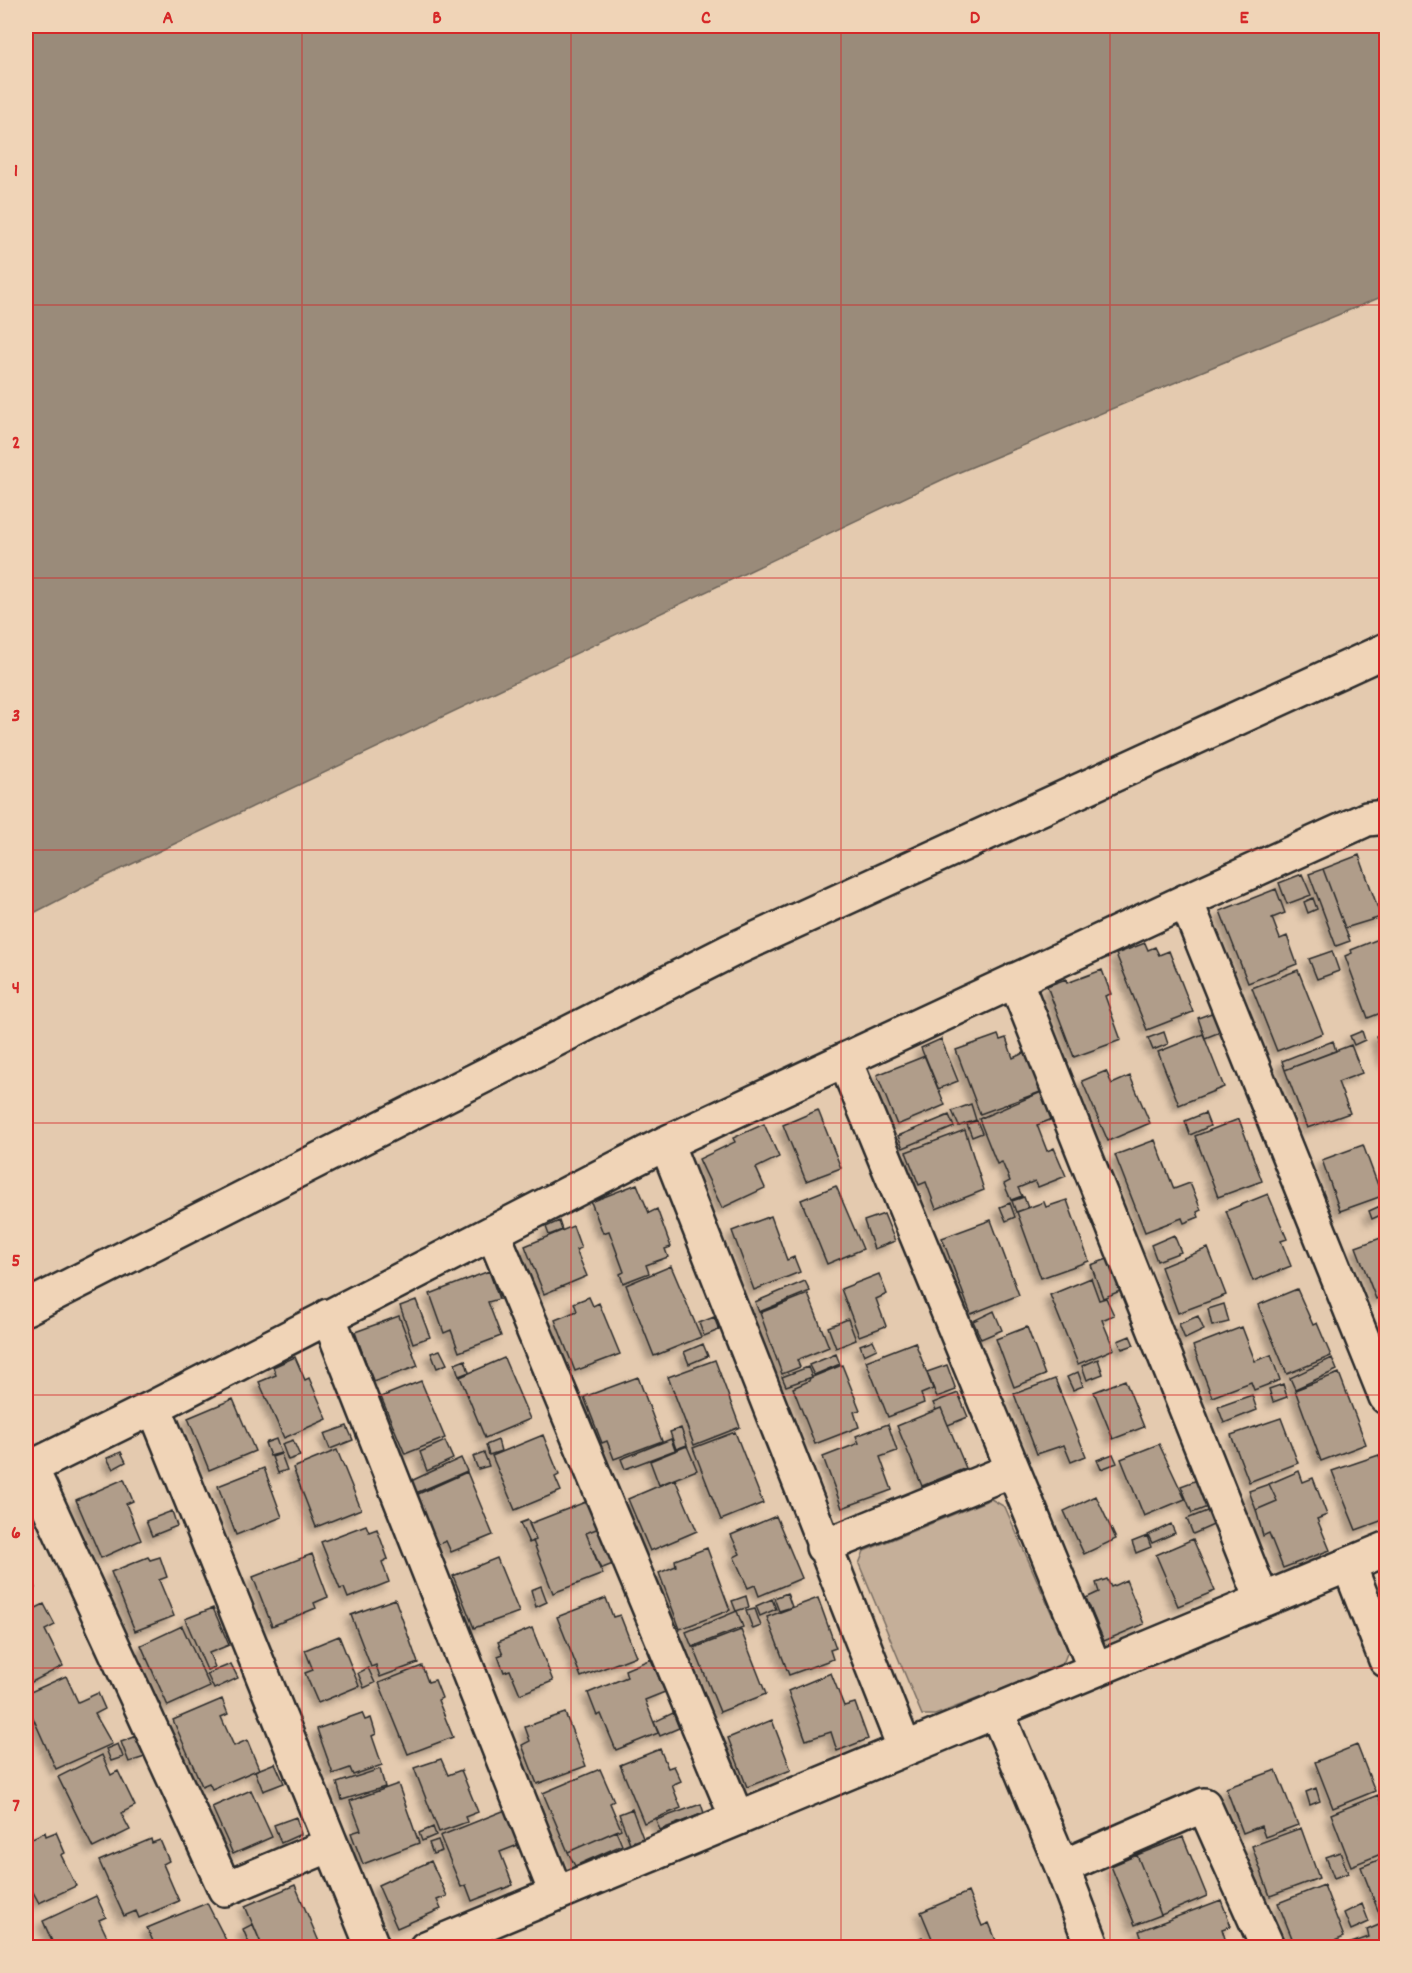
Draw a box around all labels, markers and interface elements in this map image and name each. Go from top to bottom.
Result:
text: A [163,5,174,33]
text: B [432,5,442,33]
text: C [701,5,711,33]
text: D [970,5,981,33]
text: E [1239,5,1249,33]
text: 1 [14,158,18,186]
text: 2 [12,430,20,458]
text: 3 [12,703,20,731]
text: 4 [12,975,20,1003]
text: 5 [11,1248,21,1276]
text: 6 [11,1520,21,1548]
text: 7 [12,1793,20,1821]

